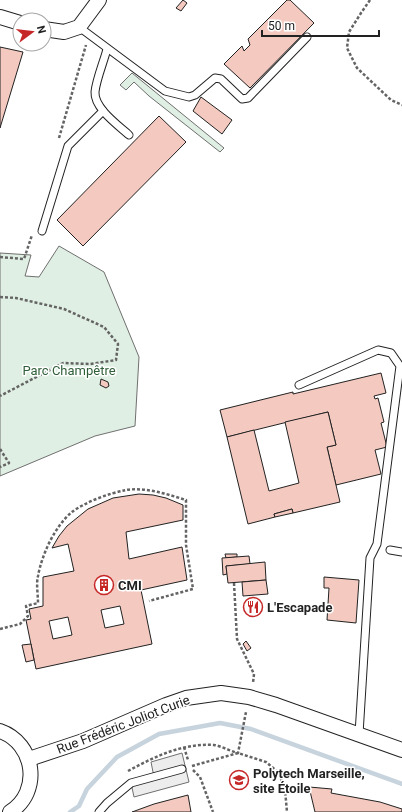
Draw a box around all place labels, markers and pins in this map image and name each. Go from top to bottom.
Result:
building icon: CMI [93,574,115,596]
place label: CMI [118,578,142,593]
restaurant icon: L'Escapade [242,596,264,618]
place label: L'Escapade [267,600,332,615]
place label: Polytech Marseille, site Étoile [253,766,365,796]
school or university icon: Polytech Marseille, site Étoile [228,769,250,791]

